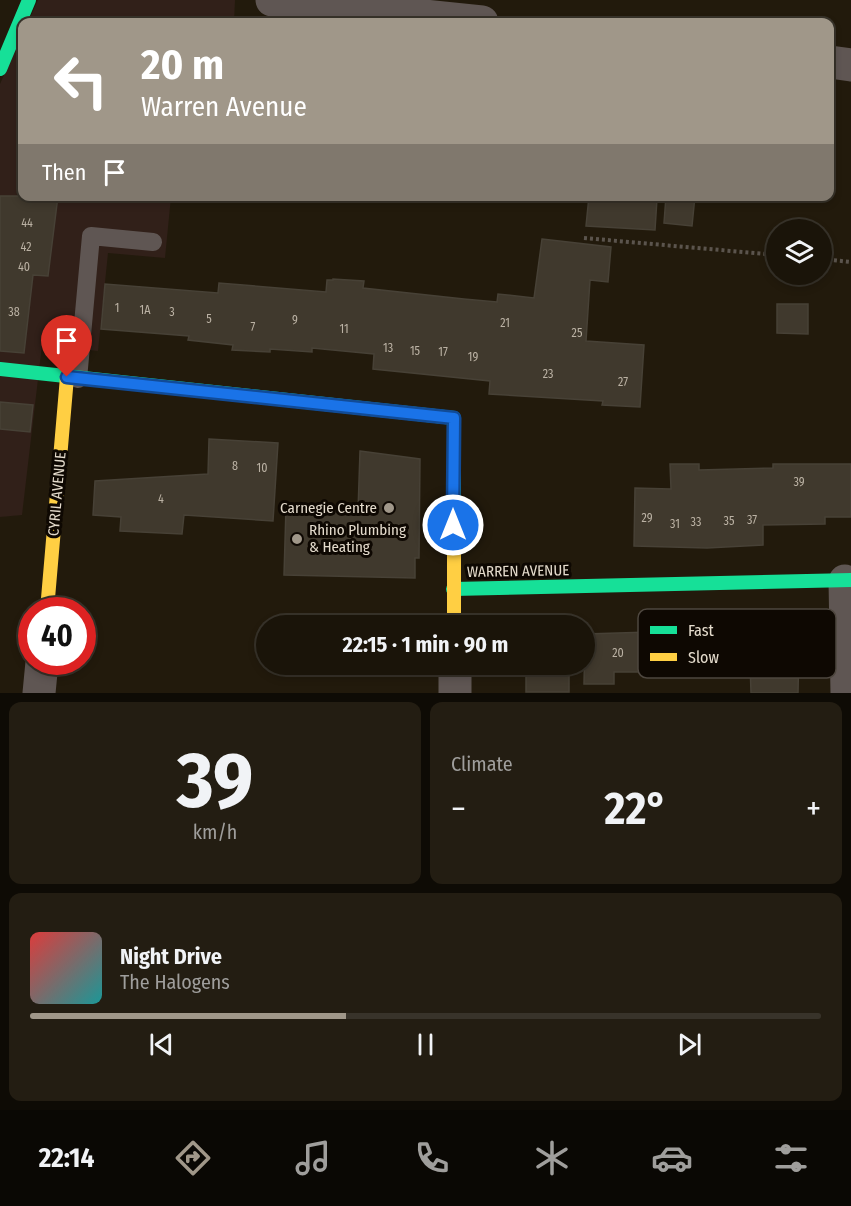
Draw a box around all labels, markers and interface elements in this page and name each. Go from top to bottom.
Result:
text: 20 m [141,40,224,90]
icon: left [42,42,120,120]
text: Warren Avenue [141,91,307,123]
icon: arrive [98,156,131,189]
text: Then [42,159,86,186]
house number: 44 [21,216,33,230]
map controls [766,219,832,285]
button: layers [766,219,832,285]
house number: 42 [21,240,31,254]
house number: 40 [18,260,30,274]
house number: 1 [115,301,119,315]
house number: 1A [140,303,151,317]
house number: 38 [8,305,20,319]
house number: 3 [169,305,175,319]
house number: 5 [206,312,212,326]
house number: 9 [292,313,298,327]
pin [41,315,92,377]
house number: 21 [500,316,510,330]
house number: 7 [251,320,256,334]
house number: 11 [339,322,349,336]
icon: arrive [50,324,83,357]
house number: 25 [572,326,583,340]
house number: 13 [383,341,393,355]
house number: 15 [410,344,421,358]
house number: 17 [438,345,448,359]
house number: 19 [468,350,478,364]
house number: 23 [543,367,553,381]
house number: 27 [618,375,628,389]
street label: CYRIL AVENUE [44,451,70,537]
house number: 8 [232,459,238,473]
house number: 10 [257,461,267,475]
house number: 39 [793,475,805,489]
house number: 4 [158,492,164,506]
position arrow [421,493,485,557]
place label: Carnegie Centre [280,499,377,517]
marker: Carnegie Centre [382,501,396,515]
house number: 29 [641,511,653,525]
house number: 37 [747,513,757,527]
house number: 35 [724,514,735,528]
house number: 33 [691,515,701,529]
house number: 31 [670,517,680,531]
place label: Rhino Plumbing & Heating [309,521,406,556]
marker: Rhino Plumbing & Heating [290,532,304,546]
street label: WARREN AVENUE [467,561,569,581]
speed limit sign: 40 [18,597,96,675]
legend [638,609,836,678]
text: Fast [688,621,715,640]
text: 22:15 · 1 min · 90 m [343,631,508,658]
house number: 20 [612,646,624,660]
text: Slow [688,648,719,667]
text: 39 [177,734,253,828]
text: Climate [451,752,513,776]
text: 22° [605,782,667,836]
text: − [451,789,466,829]
text: + [806,789,821,829]
text: km/h [193,820,237,844]
text: Night Drive [120,943,222,970]
text: The Halogens [120,970,230,994]
icon: previous [145,1028,178,1061]
icon: pause [409,1028,442,1061]
icon: next [673,1028,706,1061]
icon: directions [172,1137,214,1179]
icon: music [292,1137,334,1179]
icon: phone [411,1137,453,1179]
icon: climate [531,1137,573,1179]
icon: car [651,1137,693,1179]
icon: filters [770,1137,812,1179]
text: 22:14 [39,1142,94,1174]

